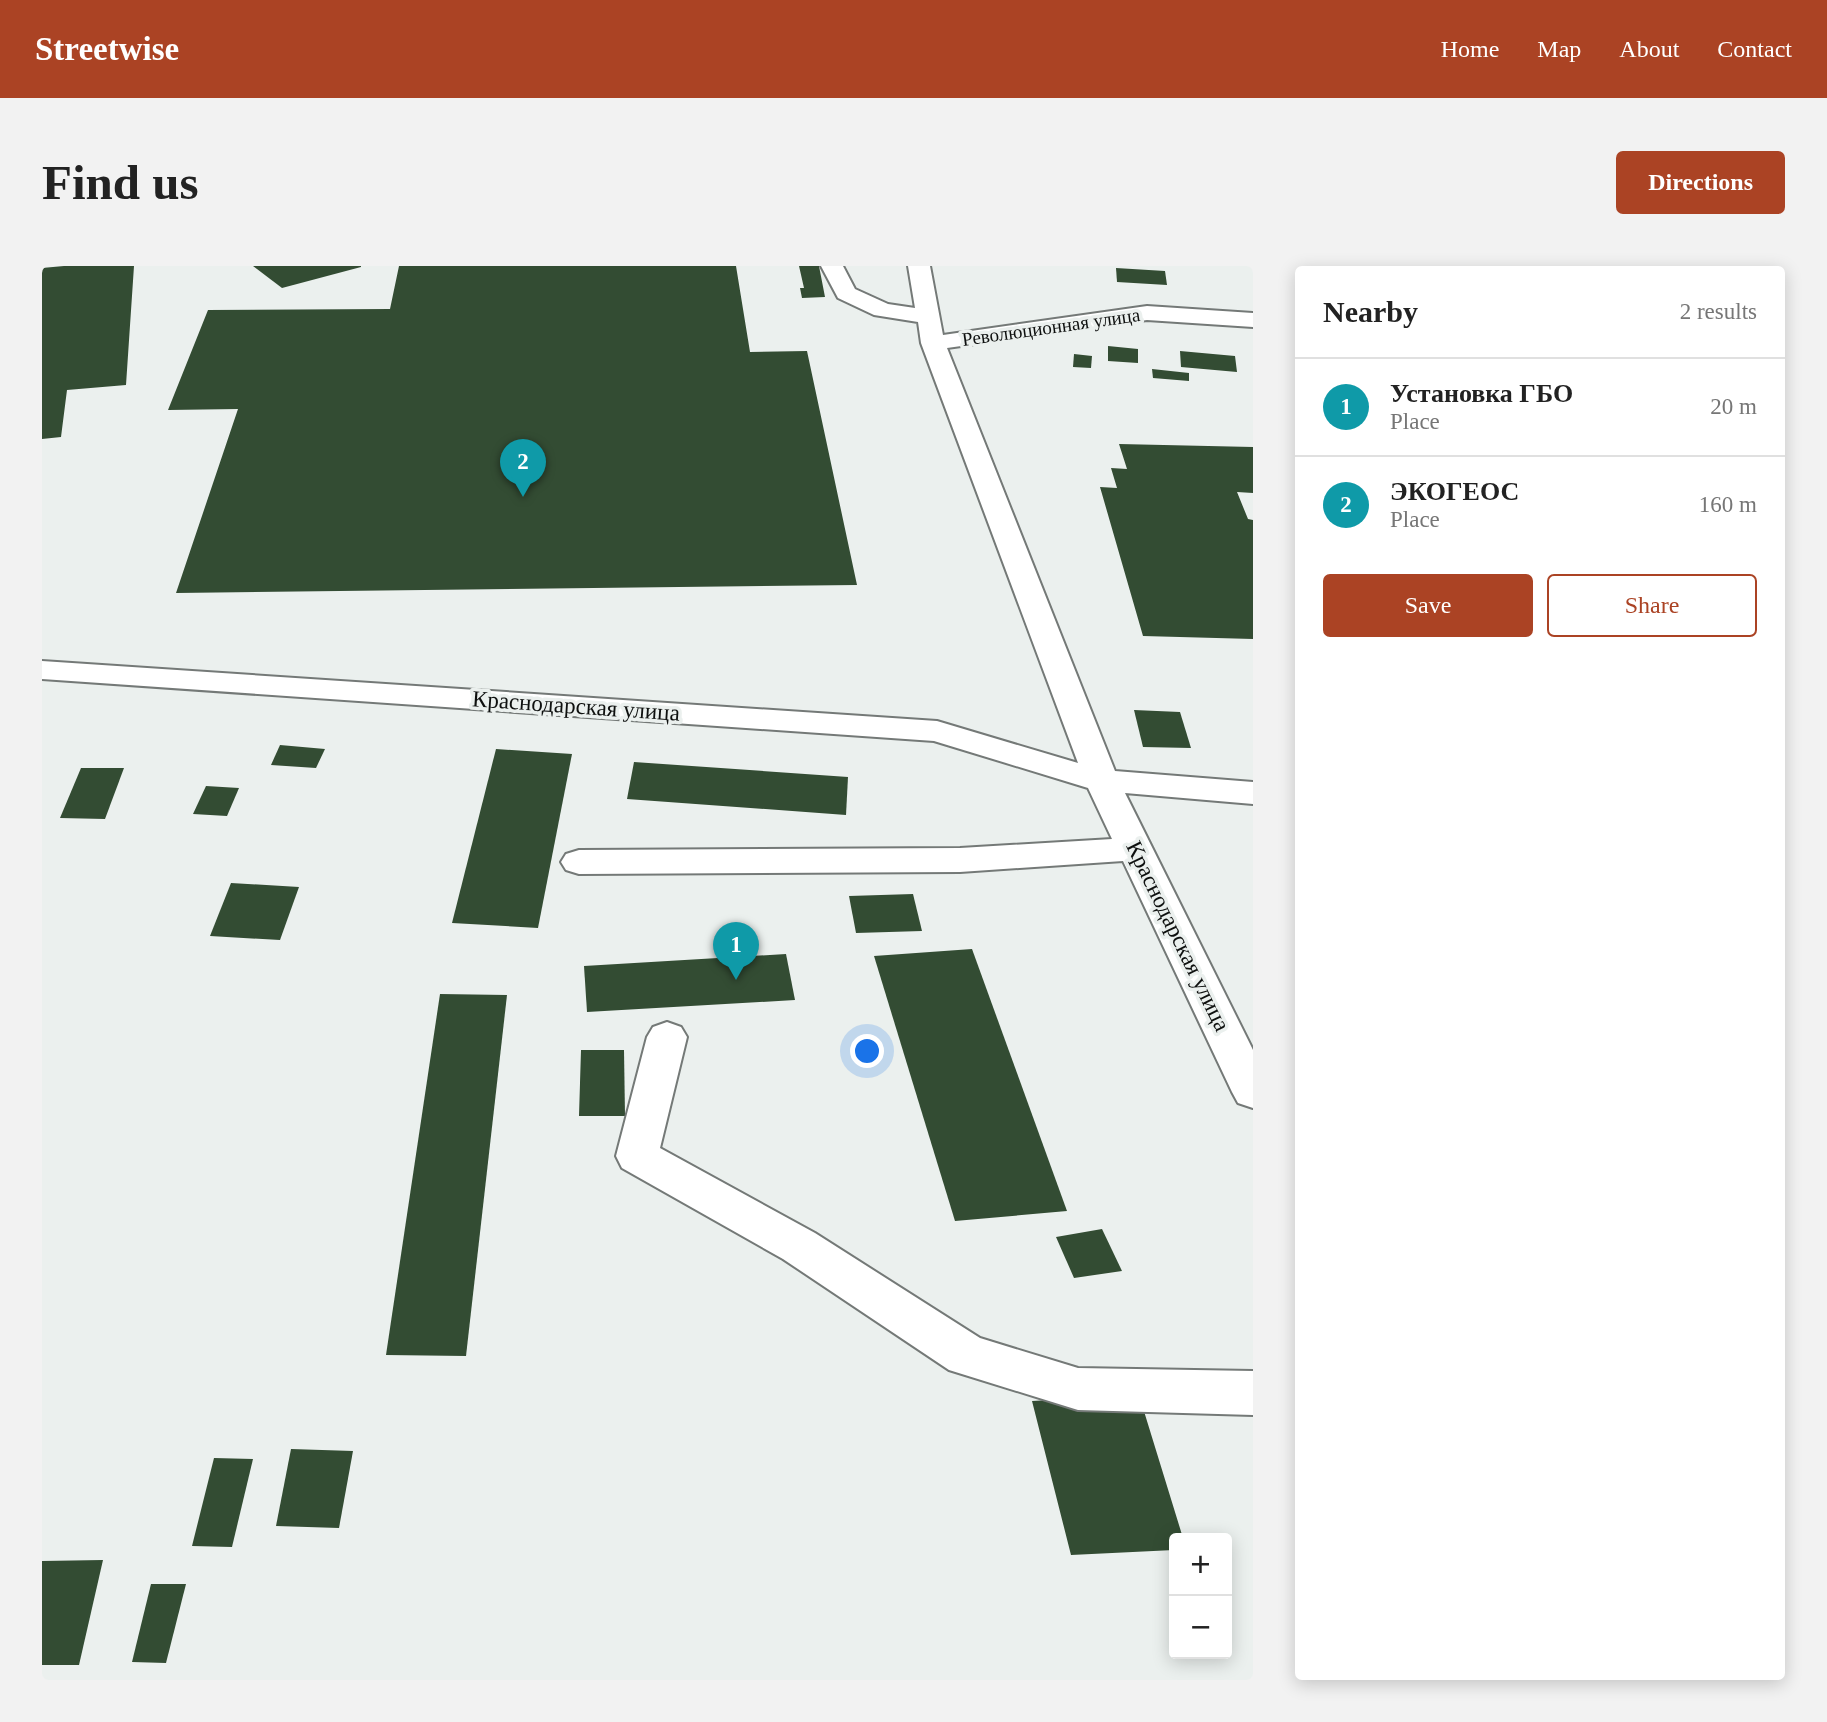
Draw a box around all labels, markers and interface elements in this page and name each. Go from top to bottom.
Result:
text: Streetwise [35,31,179,67]
text: Home [1441,36,1499,62]
text: Map [1537,36,1581,62]
text: About [1619,36,1679,62]
text: Contact [1717,36,1792,62]
button: Directions [1616,151,1785,214]
text: Find us [42,155,199,210]
text: Nearby [1323,295,1418,328]
text: 2 results [1680,299,1757,324]
street label: Революционная улица [961,304,1142,350]
text: Установка ГБО [1390,379,1573,408]
text: 1 [1340,394,1352,419]
text: 20 m [1710,394,1757,419]
text: Place [1390,409,1440,434]
pin: 2 [500,439,546,497]
text: ЭКОГЕОС [1390,477,1519,506]
text: 2 [1340,492,1352,517]
text: 160 m [1699,492,1757,517]
text: Place [1390,507,1440,532]
button: Save [1323,574,1533,637]
button: Share [1547,574,1757,637]
street label: Краснодарская улица [471,686,681,726]
street label: Краснодарская улица [1121,837,1235,1035]
pin: 1 [713,922,759,980]
your location [850,1034,884,1068]
map controls [1169,1533,1232,1659]
button: + [1169,1533,1232,1596]
button: − [1169,1596,1232,1659]

